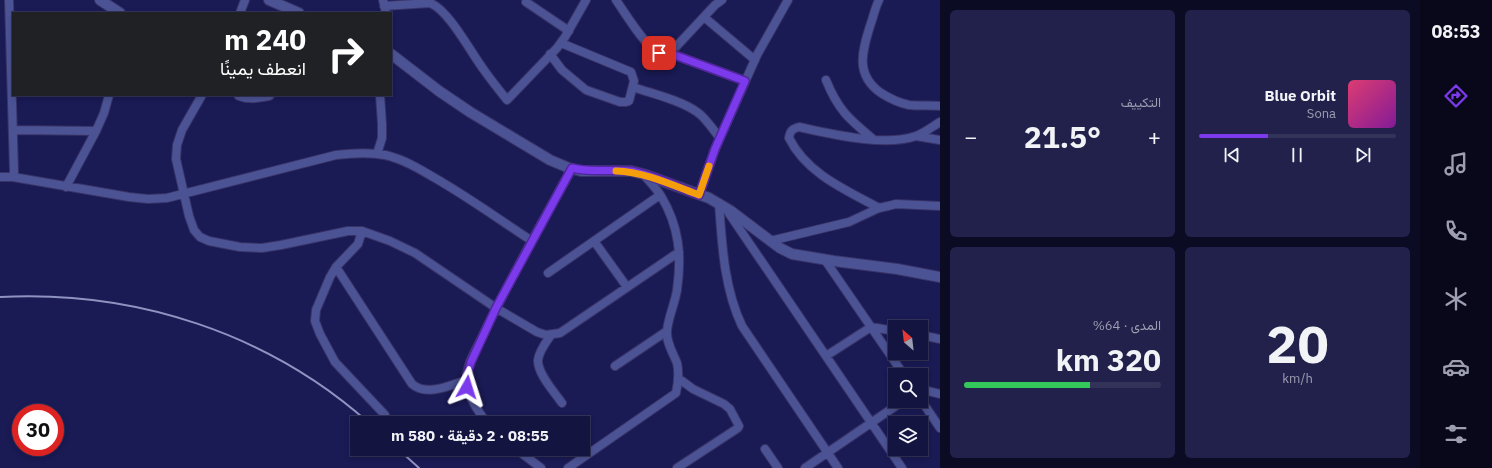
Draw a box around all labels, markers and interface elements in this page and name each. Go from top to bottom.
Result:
text: 08:53 [1431,20,1481,43]
text: 240 m [224,21,306,58]
icon: right [320,28,372,80]
pin [642,36,676,70]
icon: arrive [648,42,670,64]
text: انعطف يمينًا [220,57,306,80]
icon: directions [1442,82,1470,110]
text: Blue Orbit [1265,86,1336,105]
text: التكييف [1121,94,1161,111]
text: Sona [1307,105,1336,122]
text: 21.5° [1024,117,1101,156]
text: − [964,122,977,151]
text: + [1148,122,1161,151]
icon: previous [1221,144,1243,166]
icon: pause [1286,144,1308,166]
icon: next [1352,144,1374,166]
icon: music [1442,150,1470,178]
icon: phone [1442,217,1470,245]
icon: climate [1442,285,1470,313]
text: 20 [1266,310,1329,377]
text: المدى · 64% [1093,317,1161,334]
north arrow [888,320,928,360]
map controls [888,320,928,456]
text: 320 km [1056,340,1161,379]
icon: car [1442,353,1470,381]
position arrow [446,366,488,408]
button: search [888,368,928,408]
text: km/h [1282,370,1313,387]
speed limit sign: 30 [12,404,64,456]
button: layers [888,416,928,456]
icon: filters [1442,420,1470,448]
text: 08:55 · 2 دقيقة · 580 m [391,426,549,445]

